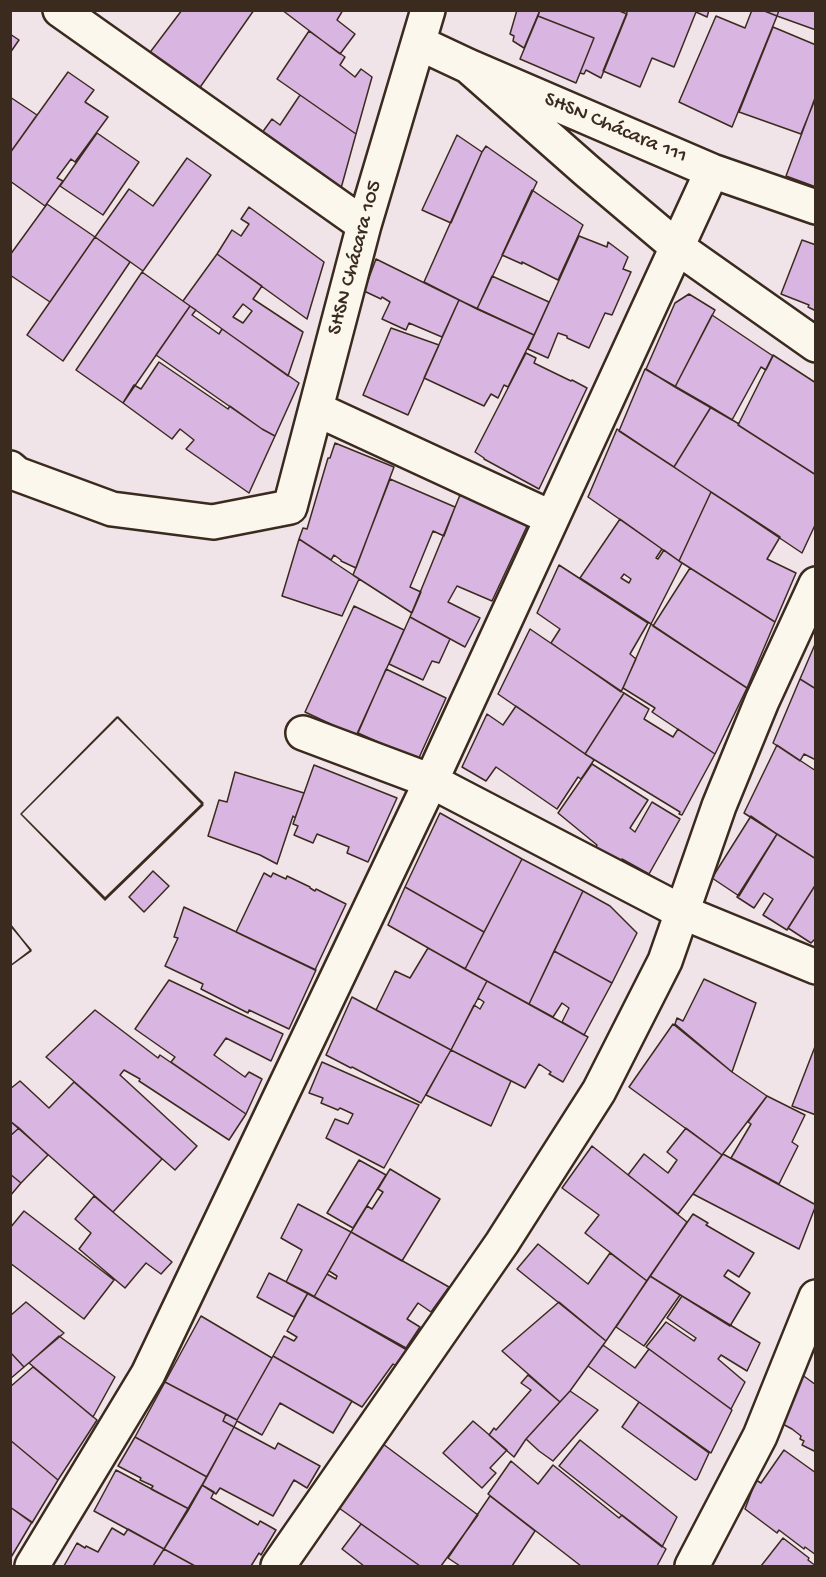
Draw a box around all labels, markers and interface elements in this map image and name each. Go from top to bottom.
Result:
street label: SHSN Chácara 111 [540,88,690,170]
street label: SHSN Chácara 105 [323,178,389,338]

